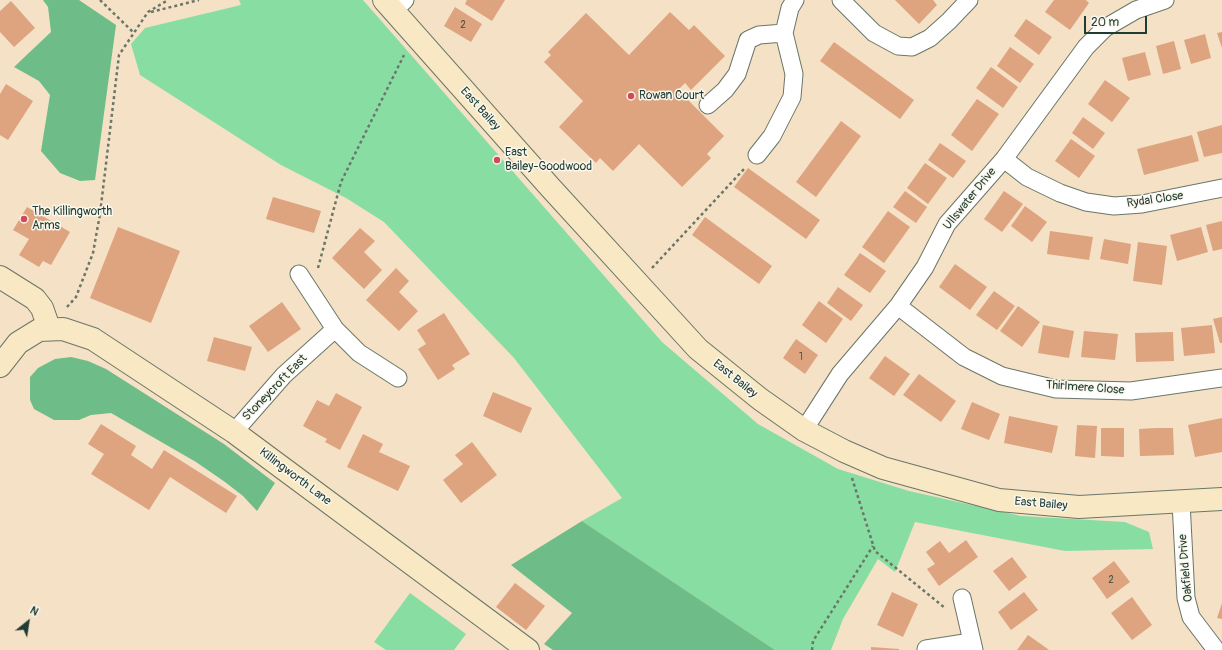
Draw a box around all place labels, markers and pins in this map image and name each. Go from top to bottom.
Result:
place label: Rowan Court [639,89,704,103]
marker: Rowan Court [626,91,636,101]
place label: East Bailey-Goodwood [505,146,592,174]
marker: East Bailey-Goodwood [492,155,502,165]
place label: The Killingworth Arms [32,205,112,233]
marker: The Killingworth Arms [19,214,29,224]

